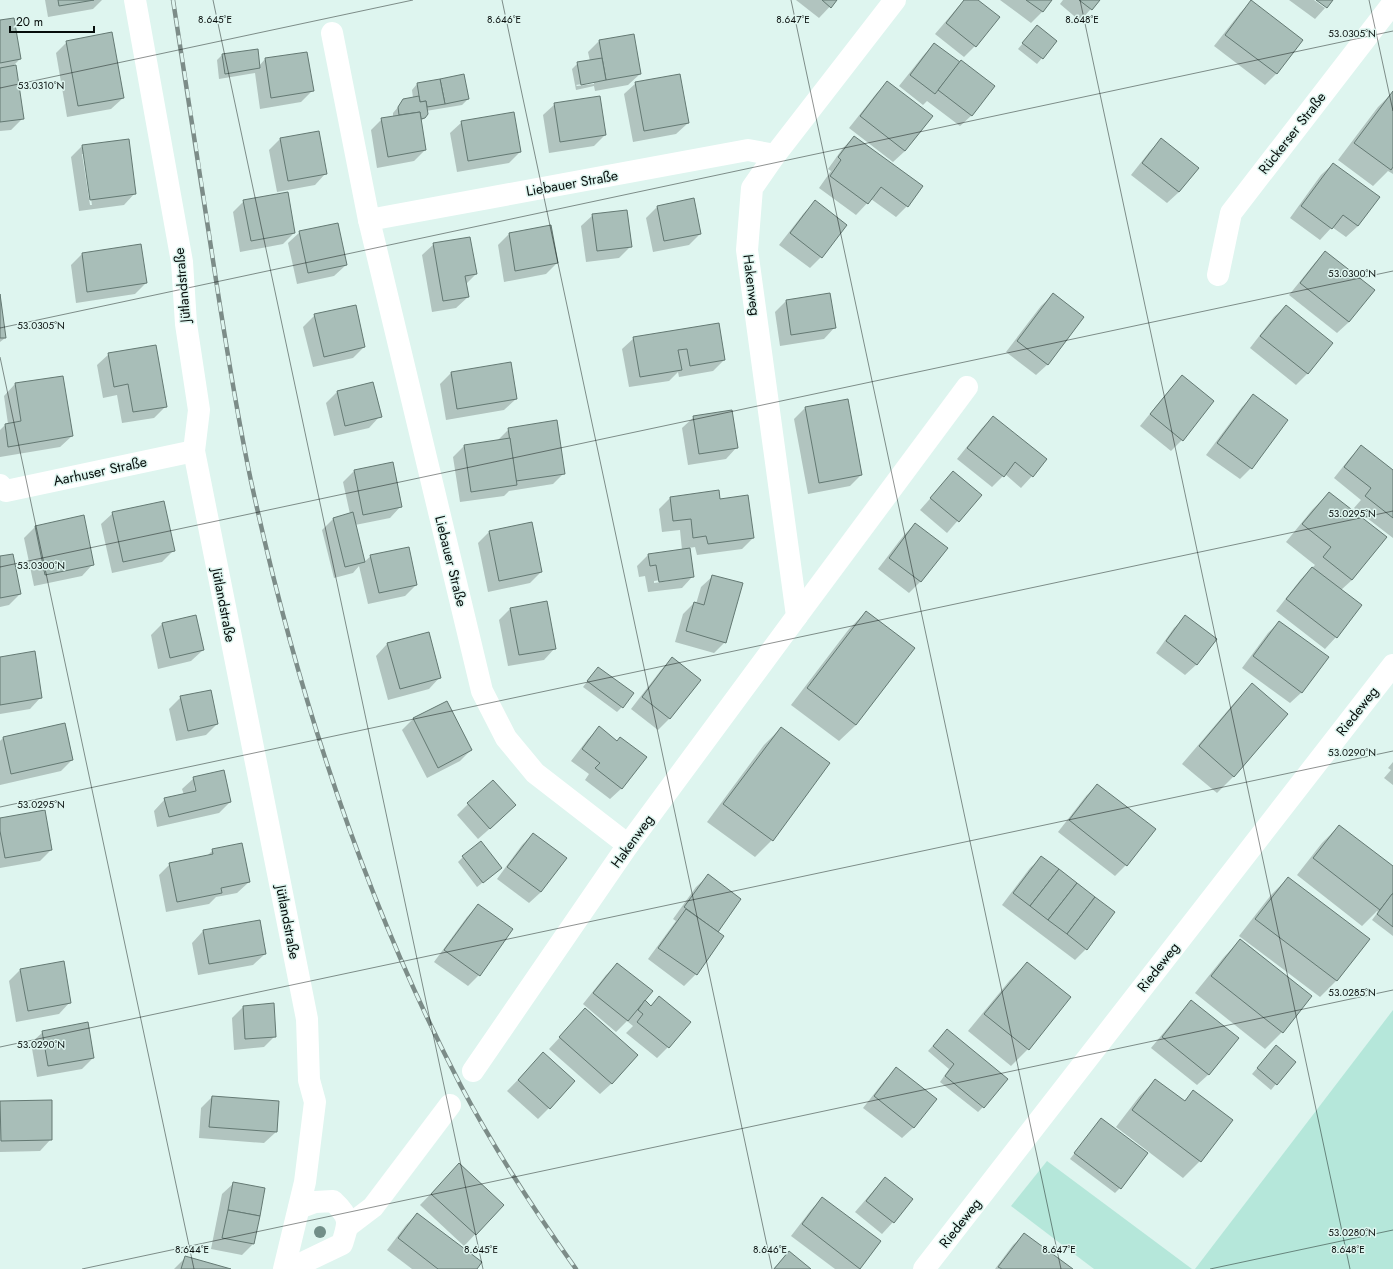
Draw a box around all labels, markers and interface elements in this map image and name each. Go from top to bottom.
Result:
scale bar [10,8,94,34]
text: 8.645°E [198,12,232,27]
text: 8.646°E [487,12,521,27]
text: 8.647°E [776,12,810,27]
text: 8.648°E [1065,12,1099,27]
text: 20 m [16,13,43,31]
text: 53.0305°N [1328,26,1376,41]
text: 53.0310°N [18,78,64,93]
street label: Rückerser Straße [1254,88,1330,178]
street label: Liebauer Straße [524,165,620,201]
street label: Jütlandstraße [169,247,195,325]
street label: Hakenweg [738,253,766,317]
text: 53.0300°N [1328,266,1376,281]
text: 53.0305°N [17,318,65,333]
street label: Aarhuser Straße [51,451,149,491]
text: 53.0295°N [1328,506,1376,521]
street label: Liebauer Straße [430,513,472,609]
text: 53.0300°N [17,558,65,573]
street label: Jütlandstraße [207,564,241,644]
street label: Riedeweg [1331,682,1383,740]
text: 53.0290°N [1328,745,1376,760]
text: 53.0295°N [17,797,65,812]
street label: Hakenweg [606,810,658,872]
street label: Jütlandstraße [271,881,305,961]
street label: Riedeweg [1132,938,1184,996]
text: 53.0285°N [1328,985,1376,1000]
text: 53.0290°N [17,1037,65,1052]
street label: Riedeweg [934,1194,986,1252]
text: 53.0280°N [1328,1225,1376,1240]
text: 8.644°E [175,1242,209,1257]
text: 8.645°E [464,1242,498,1257]
text: 8.646°E [753,1242,787,1257]
text: 8.647°E [1042,1242,1076,1257]
text: 8.648°E [1331,1242,1365,1257]

